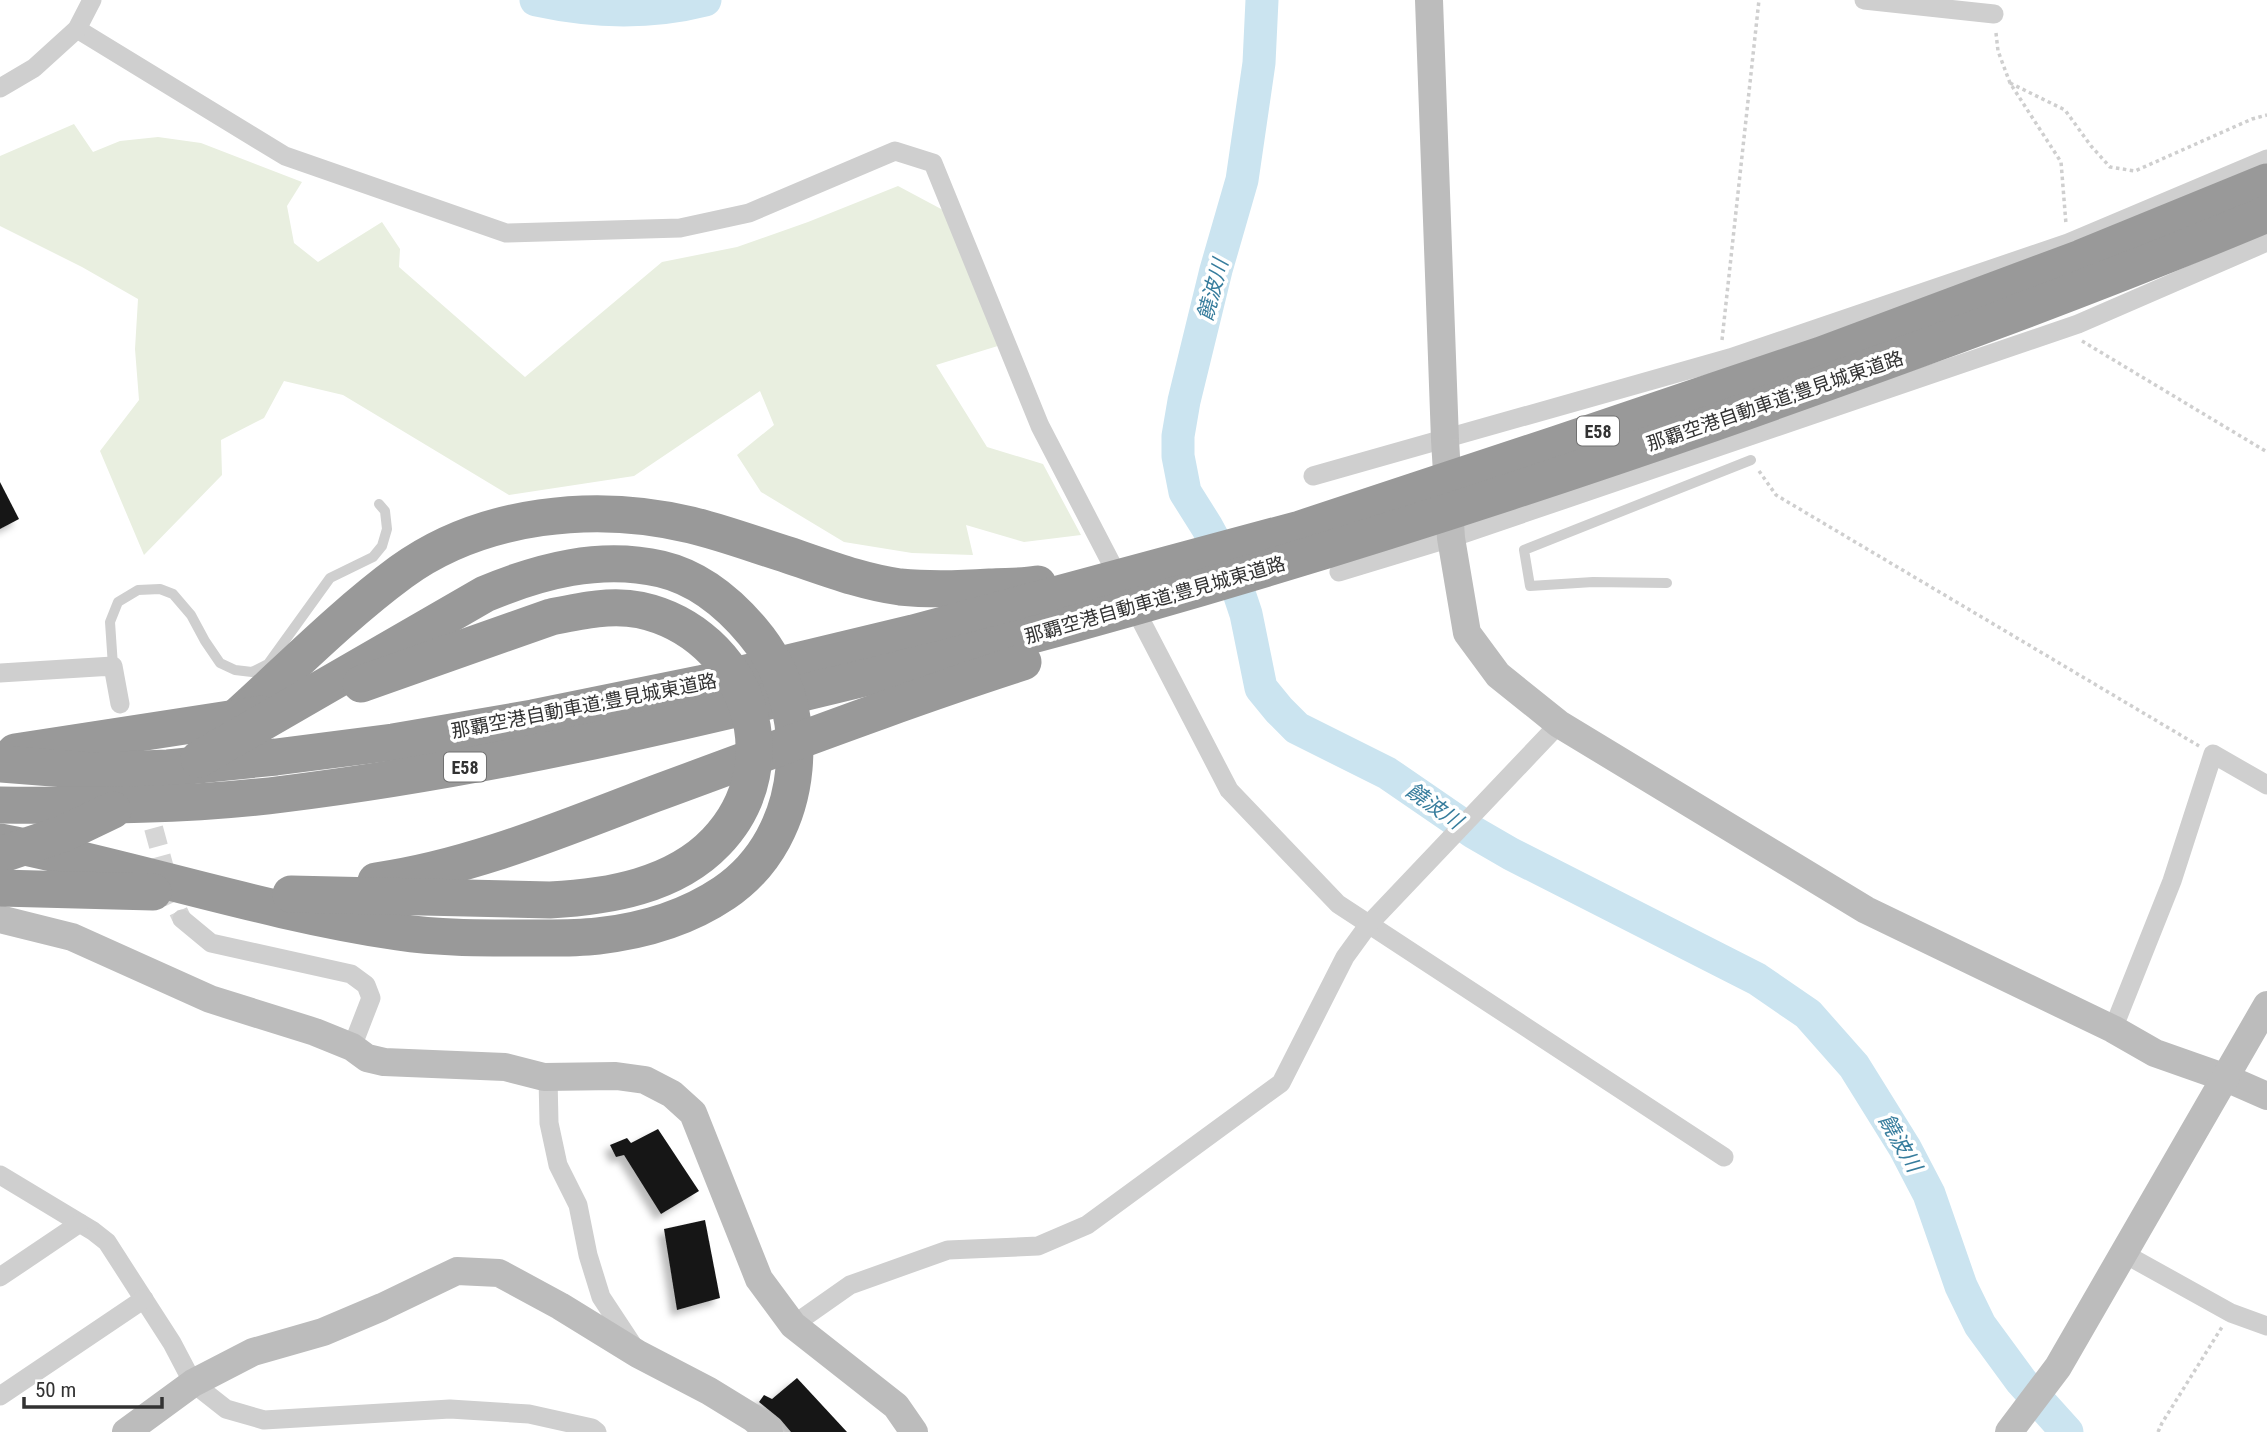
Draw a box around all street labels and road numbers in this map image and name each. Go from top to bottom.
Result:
street label: 那覇空港自動車道;豊見城東道路 [1644,346,1906,456]
road number: E58 [1577,416,1619,446]
street label: 那覇空港自動車道;豊見城東道路 [1022,552,1288,648]
street label: 那覇空港自動車道;豊見城東道路 [449,669,719,743]
road number: E58 [444,752,486,782]

